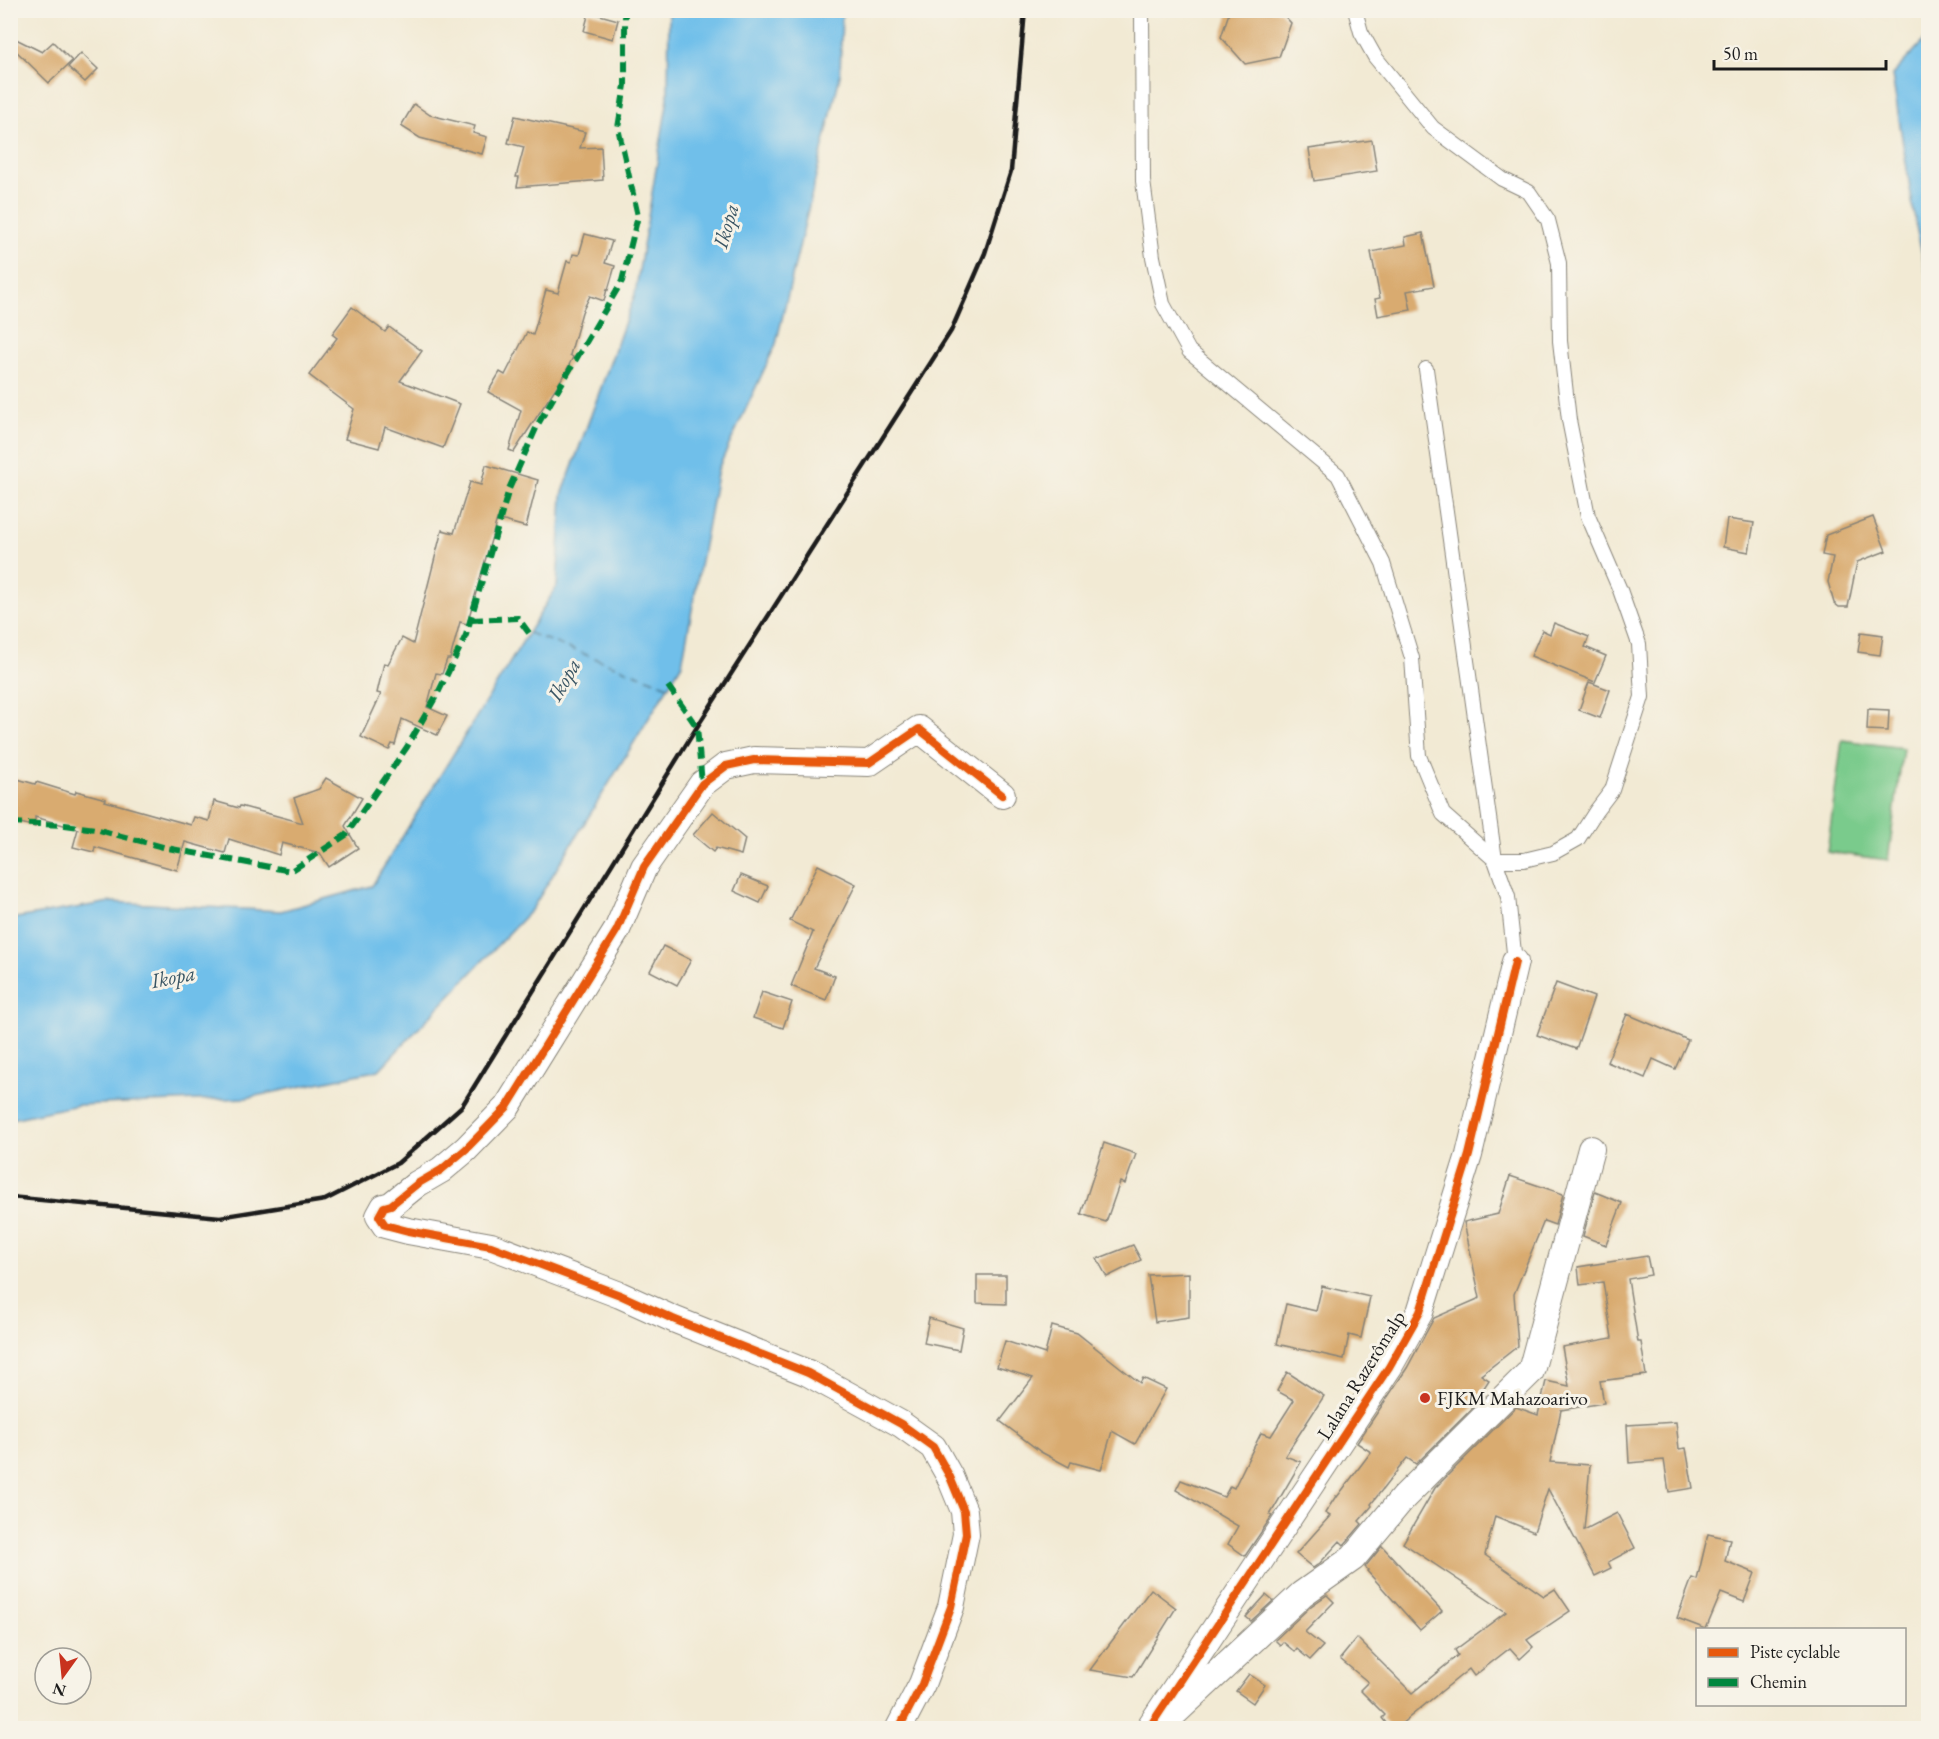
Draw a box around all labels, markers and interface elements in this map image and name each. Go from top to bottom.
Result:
scale bar [1714,33,1886,71]
text: 50 m [1723,42,1758,65]
water label: Ikopa [706,201,745,252]
water label: Ikopa [540,654,586,707]
water label: Ikopa [147,959,197,994]
street label: Lalana Razerômalp [1311,1306,1411,1444]
place label: FJKM Mahazoarivo [1437,1385,1588,1411]
marker: FJKM Mahazoarivo [1418,1391,1432,1405]
legend [1696,1628,1906,1706]
text: Piste cyclable [1750,1640,1840,1663]
north arrow [33,1646,93,1706]
text: Chemin [1750,1670,1807,1693]
text: N [50,1678,68,1702]

